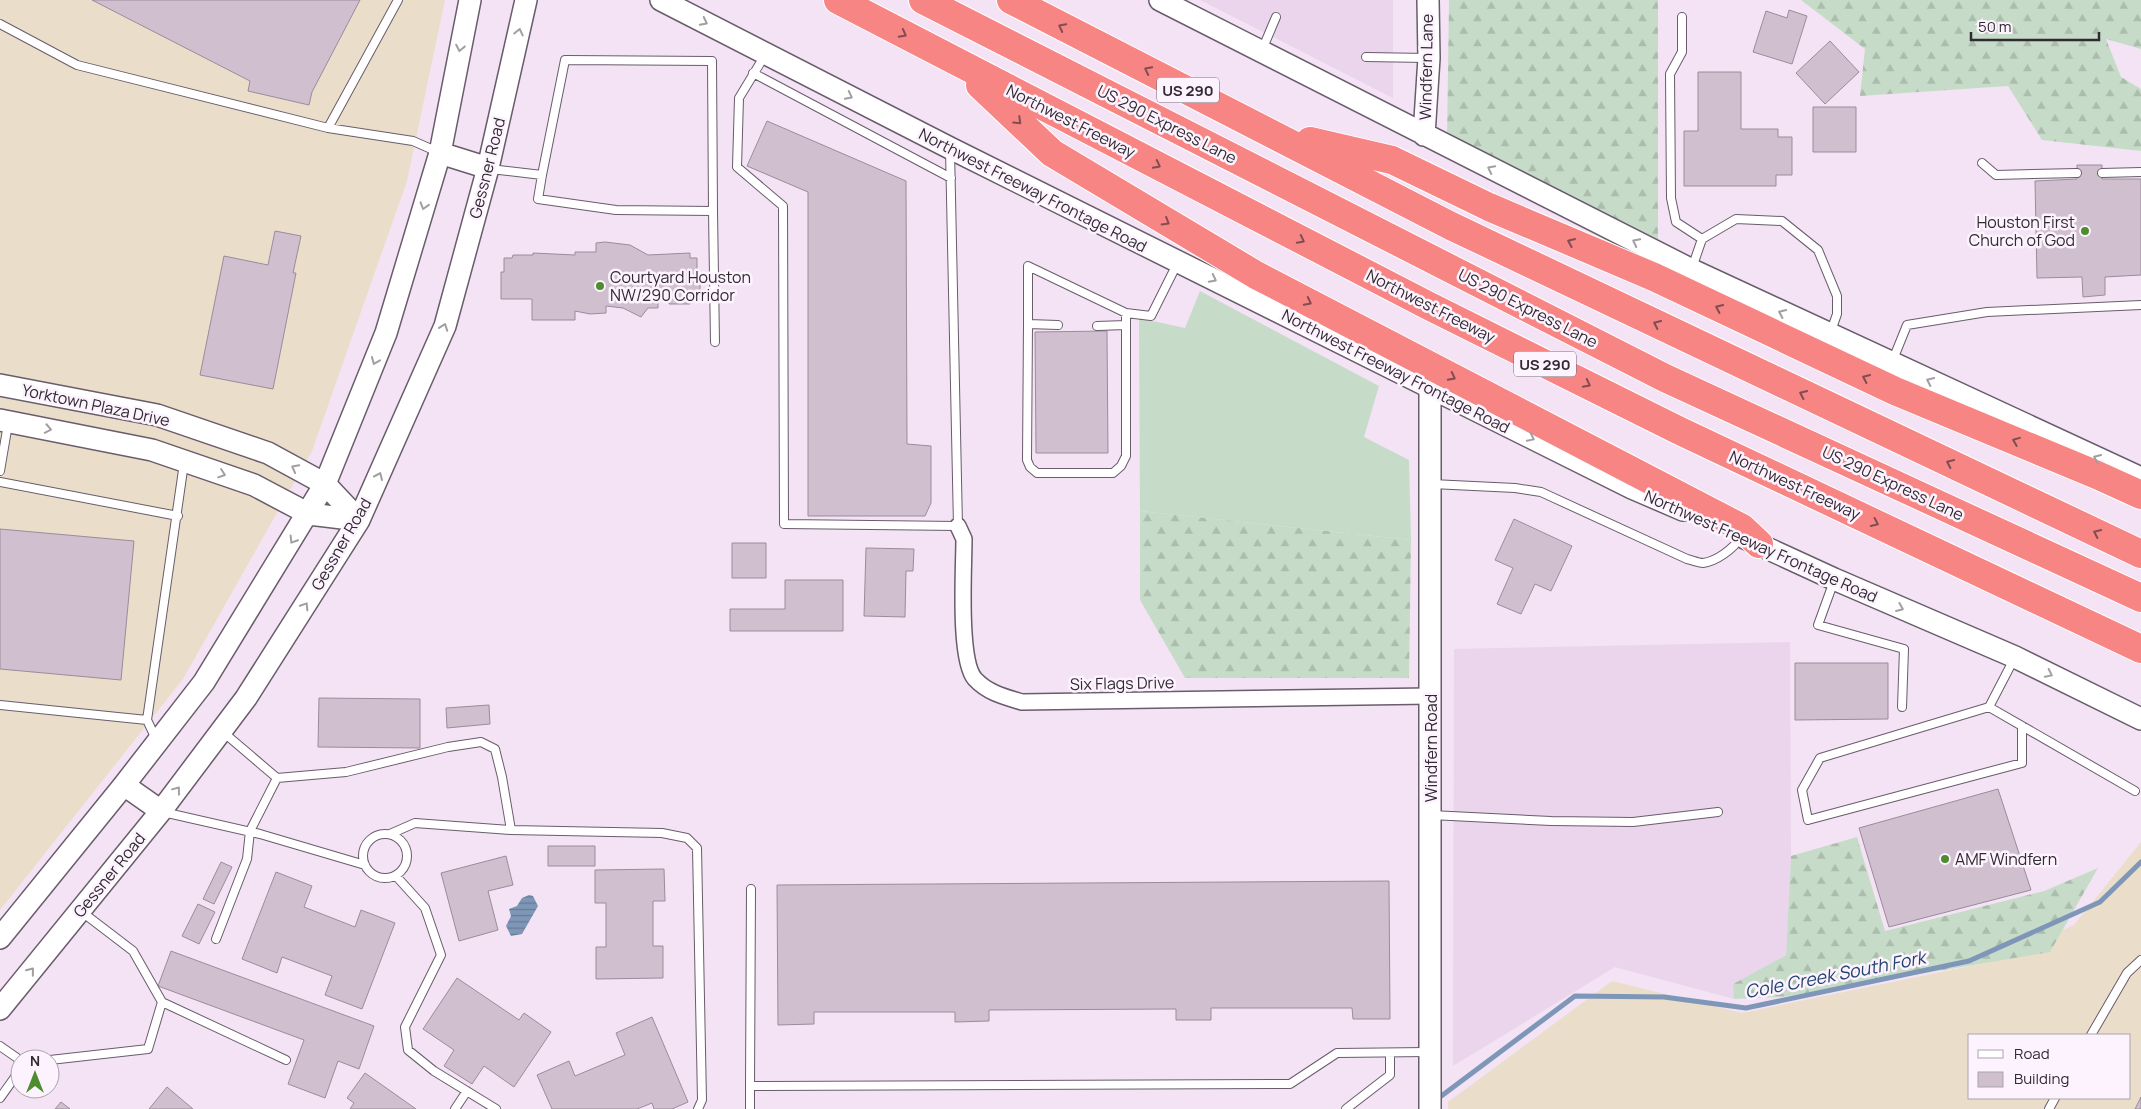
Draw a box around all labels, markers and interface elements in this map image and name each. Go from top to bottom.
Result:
scale bar [1971,10,2098,42]
street label: Windfern Lane [1414,14,1438,120]
one-way arrow [699,16,708,26]
text: 50 m [1978,16,2012,37]
one-way arrow [1059,23,1068,33]
one-way arrow [513,28,524,37]
one-way arrow [898,28,907,38]
one-way arrow [456,43,466,52]
one-way arrow [1144,66,1153,76]
road number: US 290 [1157,78,1219,102]
street label: Northwest Freeway [1003,79,1140,163]
street label: US 290 Express Lane [1094,79,1240,169]
one-way arrow [844,90,853,100]
street label: Gessner Road [464,115,510,221]
one-way arrow [1013,115,1022,124]
street label: Northwest Freeway Frontage Road [915,123,1151,257]
one-way arrow [1151,159,1160,169]
one-way arrow [1487,165,1496,175]
one-way arrow [419,201,429,210]
place label: Houston First Church of God [1969,211,2075,251]
one-way arrow [1161,215,1170,225]
marker: Houston First Church of God [2079,225,2091,237]
one-way arrow [1296,234,1305,244]
one-way arrow [1567,238,1576,248]
one-way arrow [1632,238,1641,248]
street label: US 290 Express Lane [1455,263,1601,353]
street label: Northwest Freeway [1363,264,1500,348]
place label: Courtyard Houston NW/290 Corridor [610,266,751,306]
one-way arrow [1208,273,1217,283]
marker: Courtyard Houston NW/290 Corridor [594,280,606,292]
one-way arrow [1302,296,1311,306]
street label: Northwest Freeway Frontage Road [1278,304,1514,438]
one-way arrow [1716,305,1725,315]
one-way arrow [1778,309,1787,319]
one-way arrow [1653,320,1662,330]
one-way arrow [438,323,448,332]
road number: US 290 [1514,352,1576,376]
one-way arrow [370,356,381,365]
one-way arrow [1447,371,1456,381]
one-way arrow [1862,374,1871,384]
one-way arrow [1926,377,1935,387]
one-way arrow [1581,378,1590,388]
street label: Yorktown Plaza Drive [20,379,172,431]
one-way arrow [1799,389,1808,400]
one-way arrow [43,424,52,434]
one-way arrow [1525,432,1534,442]
one-way arrow [2012,437,2021,448]
street label: US 290 Express Lane [1819,441,1967,525]
street label: Northwest Freeway [1726,445,1865,525]
one-way arrow [2093,453,2102,464]
one-way arrow [1946,459,1955,470]
one-way arrow [291,464,300,474]
one-way arrow [217,468,226,478]
one-way arrow [372,472,383,481]
street label: Northwest Freeway Frontage Road [1641,484,1881,608]
street label: Gessner Road [306,494,376,594]
one-way arrow [1870,517,1879,527]
one-way arrow [2093,529,2102,539]
one-way arrow [289,534,299,543]
one-way arrow [1895,601,1904,612]
one-way arrow [298,602,308,611]
one-way arrow [2044,667,2053,678]
street label: Six Flags Drive [1070,671,1174,695]
street label: Windfern Road [1420,694,1442,802]
one-way arrow [171,787,179,796]
street label: Gessner Road [68,828,150,922]
place label: AMF Windfern [1955,848,2057,870]
marker: AMF Windfern [1939,853,1951,865]
water label: Cole Creek South Fork [1743,944,1930,1003]
one-way arrow [25,968,34,977]
legend [1968,1034,2131,1099]
text: Road [2014,1043,2050,1064]
north arrow [10,1049,60,1099]
text: N [30,1051,40,1070]
text: Building [2014,1068,2069,1089]

